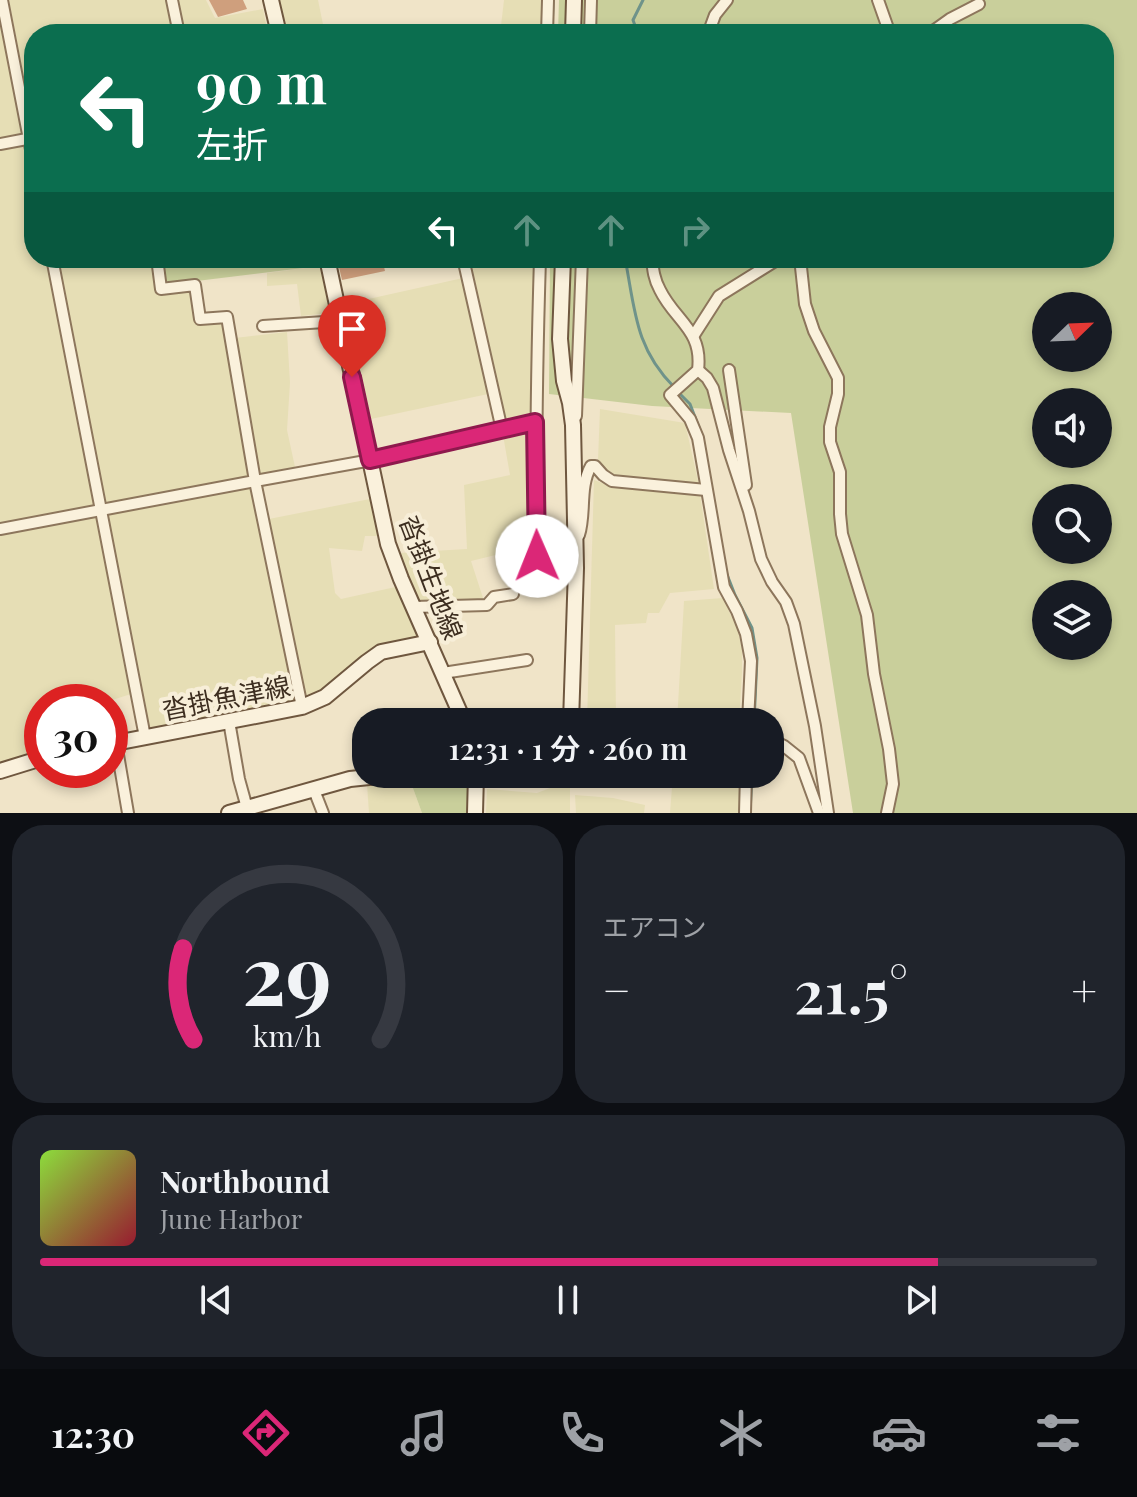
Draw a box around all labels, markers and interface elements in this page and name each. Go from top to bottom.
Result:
text: 90 m [196,44,327,119]
icon: left [64,56,168,160]
text: 左折 [196,119,268,167]
icon: left [421,208,465,252]
icon: ahead [505,208,549,252]
icon: ahead [589,208,633,252]
icon: right [673,208,717,252]
north arrow [1032,292,1112,372]
map controls [1032,292,1112,660]
pin [318,295,386,377]
icon: arrive [330,307,374,351]
button: sound [1032,388,1112,468]
button: search [1032,484,1112,564]
street label: 沓掛生地線 [392,510,472,644]
position arrow [495,514,579,598]
button: layers [1032,580,1112,660]
street label: 沓掛魚津線 [159,667,293,727]
speed limit sign: 30 [24,684,128,788]
text: 12:31 · 1 分 · 260 m [449,728,687,768]
text: エアコン [603,909,707,944]
text: 29 [242,916,332,1027]
text: 21.5° [794,949,908,1029]
text: − [603,959,631,1018]
text: + [1071,959,1097,1018]
text: km/h [253,1016,322,1054]
text: Northbound [160,1161,330,1201]
text: June Harbor [160,1201,302,1236]
icon: previous [194,1278,238,1322]
icon: pause [546,1278,590,1322]
icon: next [899,1278,943,1322]
icon: directions [238,1405,294,1461]
icon: music [396,1405,452,1461]
icon: phone [554,1405,610,1461]
icon: climate [713,1405,769,1461]
icon: car [871,1405,927,1461]
icon: filters [1030,1405,1086,1461]
text: 12:30 [51,1409,135,1457]

